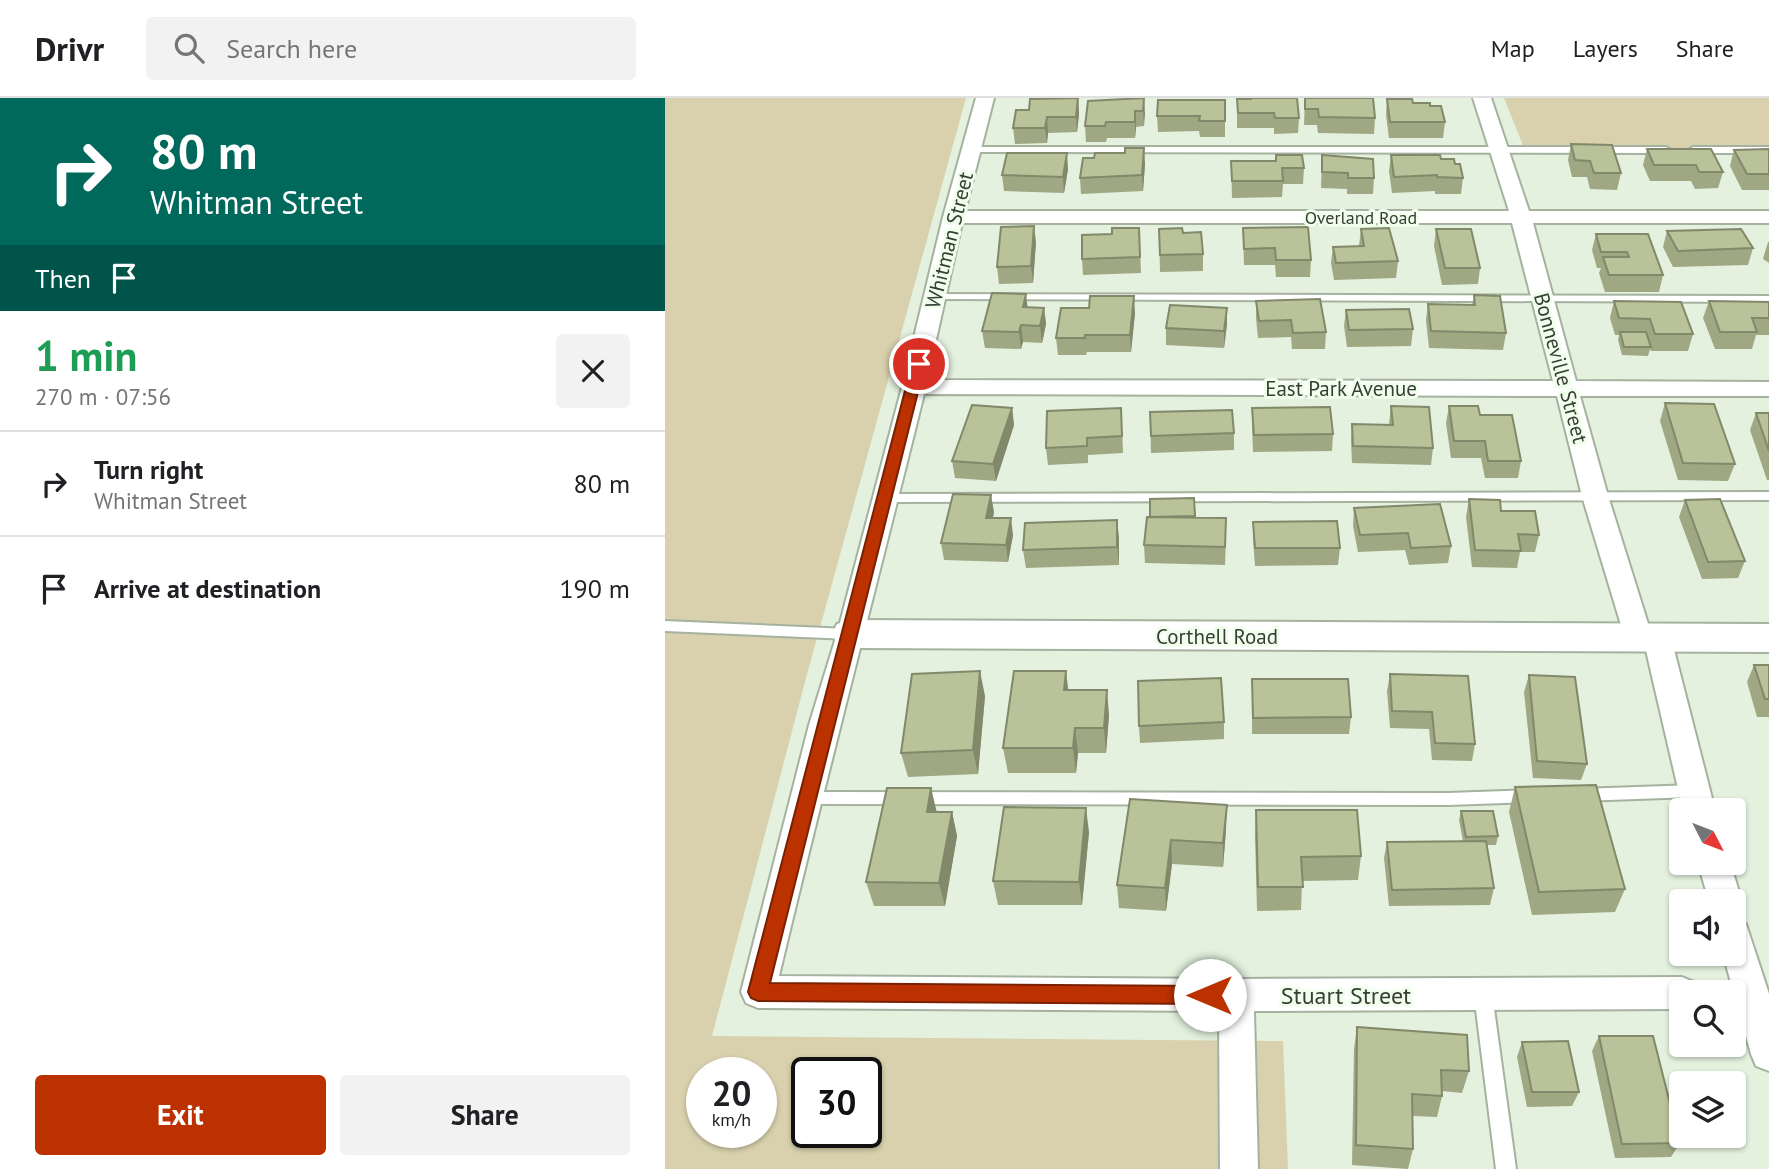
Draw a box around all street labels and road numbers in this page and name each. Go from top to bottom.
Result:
street label: Whitman Street [919,169,979,311]
street label: Overland Road [1305,206,1417,229]
street label: Bonneville Street [1528,290,1594,446]
street label: East Park Avenue [1265,375,1417,402]
street label: Corthell Road [1156,623,1278,650]
street label: Stuart Street [1281,980,1411,1011]

